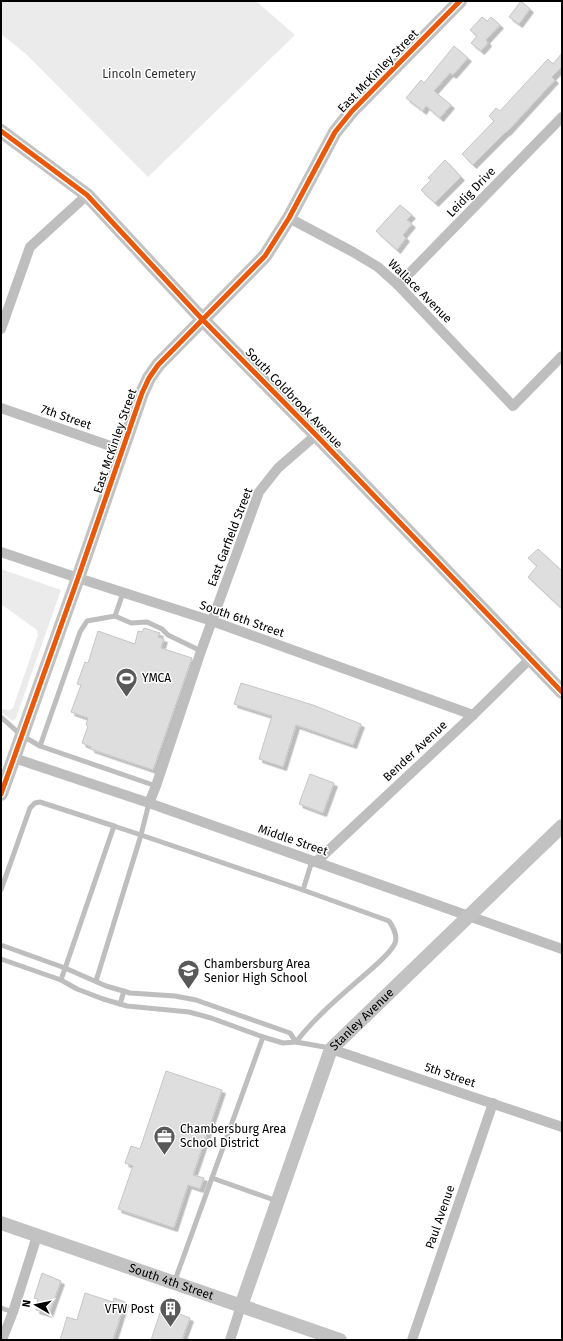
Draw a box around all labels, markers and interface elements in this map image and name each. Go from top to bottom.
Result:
street label: East McKinley Street [335,26,422,115]
park label: Lincoln Cemetery [102,67,196,81]
street label: Leidig Drive [444,164,498,220]
street label: Wallace Avenue [385,256,455,326]
street label: South Coldbrook Avenue [243,345,345,451]
street label: East McKinley Street [90,386,140,495]
street label: 7th Street [39,402,94,432]
street label: East Garfield Street [205,485,255,588]
street label: South 6th Street [198,598,287,640]
sports icon: YMCA [114,665,140,698]
place label: YMCA [142,671,171,685]
street label: Bender Avenue [380,718,450,784]
street label: Middle Street [256,822,330,859]
place label: Chambersburg Area Senior High School [204,957,310,985]
school or university icon: Chambersburg Area Senior High School [175,958,201,991]
street label: Stanley Avenue [327,985,397,1053]
street label: 5th Street [423,1060,478,1090]
place label: Chambersburg Area School District [180,1122,286,1150]
office icon: Chambersburg Area School District [151,1123,177,1156]
street label: Paul Avenue [423,1183,457,1251]
street label: South 4th Street [127,1261,216,1303]
north arrow [16,1285,56,1325]
building icon: VFW Post [157,1296,183,1329]
text: N [20,1299,34,1308]
place label: VFW Post [105,1302,155,1316]

